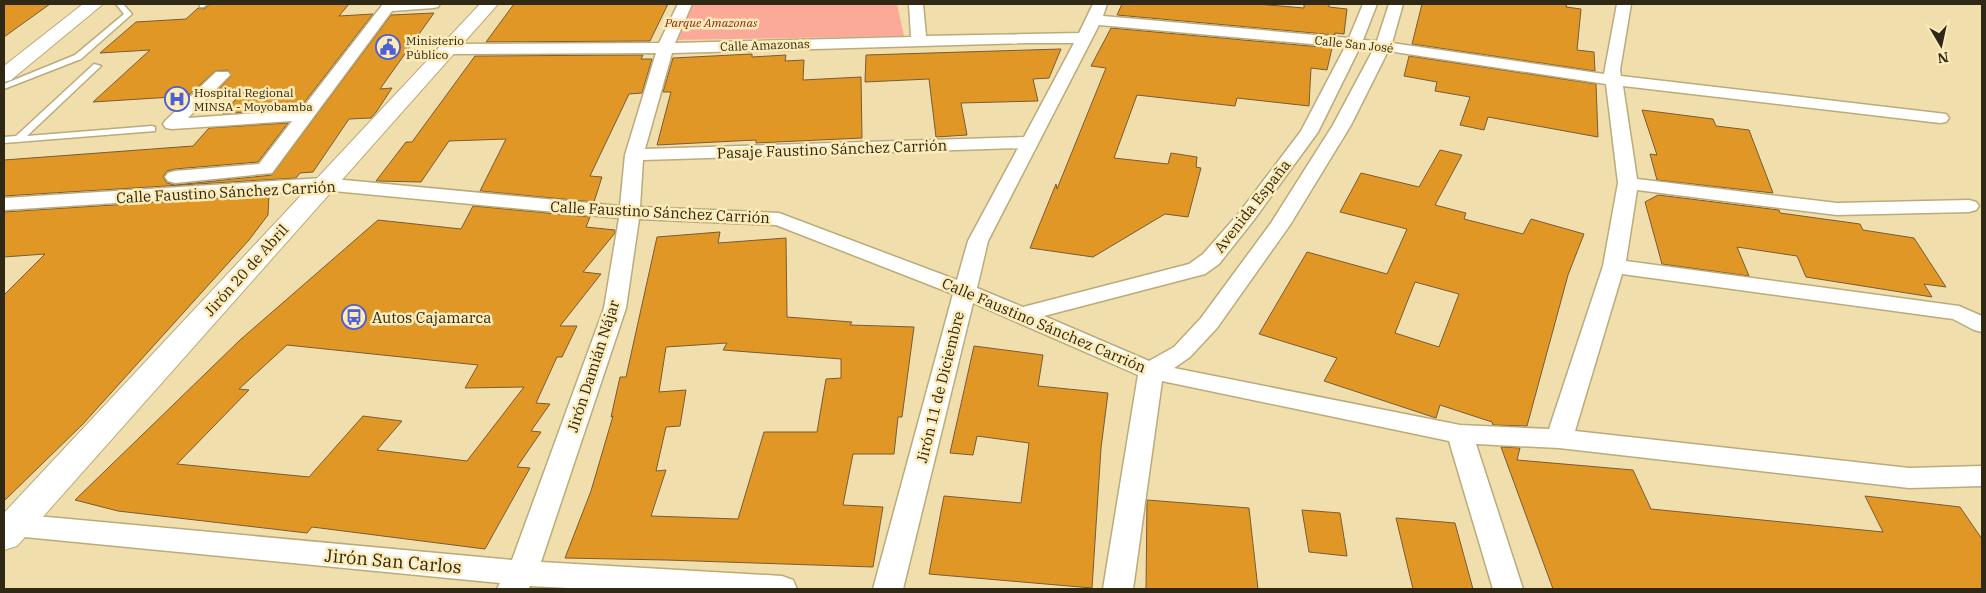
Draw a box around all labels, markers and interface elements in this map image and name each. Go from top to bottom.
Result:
park label: Parque Amazonas [664,15,758,30]
north arrow [1916,20,1966,70]
street label: Calle San José [1314,32,1394,56]
place label: Ministerio Público [406,33,464,62]
public building icon: Ministerio Público [375,34,401,60]
street label: Calle Amazonas [720,36,810,54]
text: N [1936,48,1950,68]
place label: Hospital Regional MINSA - Moyobamba [194,85,313,114]
hospital icon: Hospital Regional MINSA - Moyobamba [164,86,190,112]
street label: Pasaje Faustino Sánchez Carrión [717,135,948,163]
street label: Avenida España [1210,156,1294,256]
street label: Calle Faustino Sánchez Carrión [116,177,337,207]
street label: Calle Faustino Sánchez Carrión [550,197,771,227]
street label: Jirón 20 de Abril [200,220,292,320]
street label: Calle Faustino Sánchez Carrión [939,273,1149,377]
street label: Jirón Damián Nájar [563,297,623,435]
bus stop icon: Autos Cajamarca [341,304,367,330]
place label: Autos Cajamarca [372,308,491,327]
street label: Jirón 11 de Diciembre [912,309,968,465]
street label: Jirón San Carlos [324,544,462,578]

